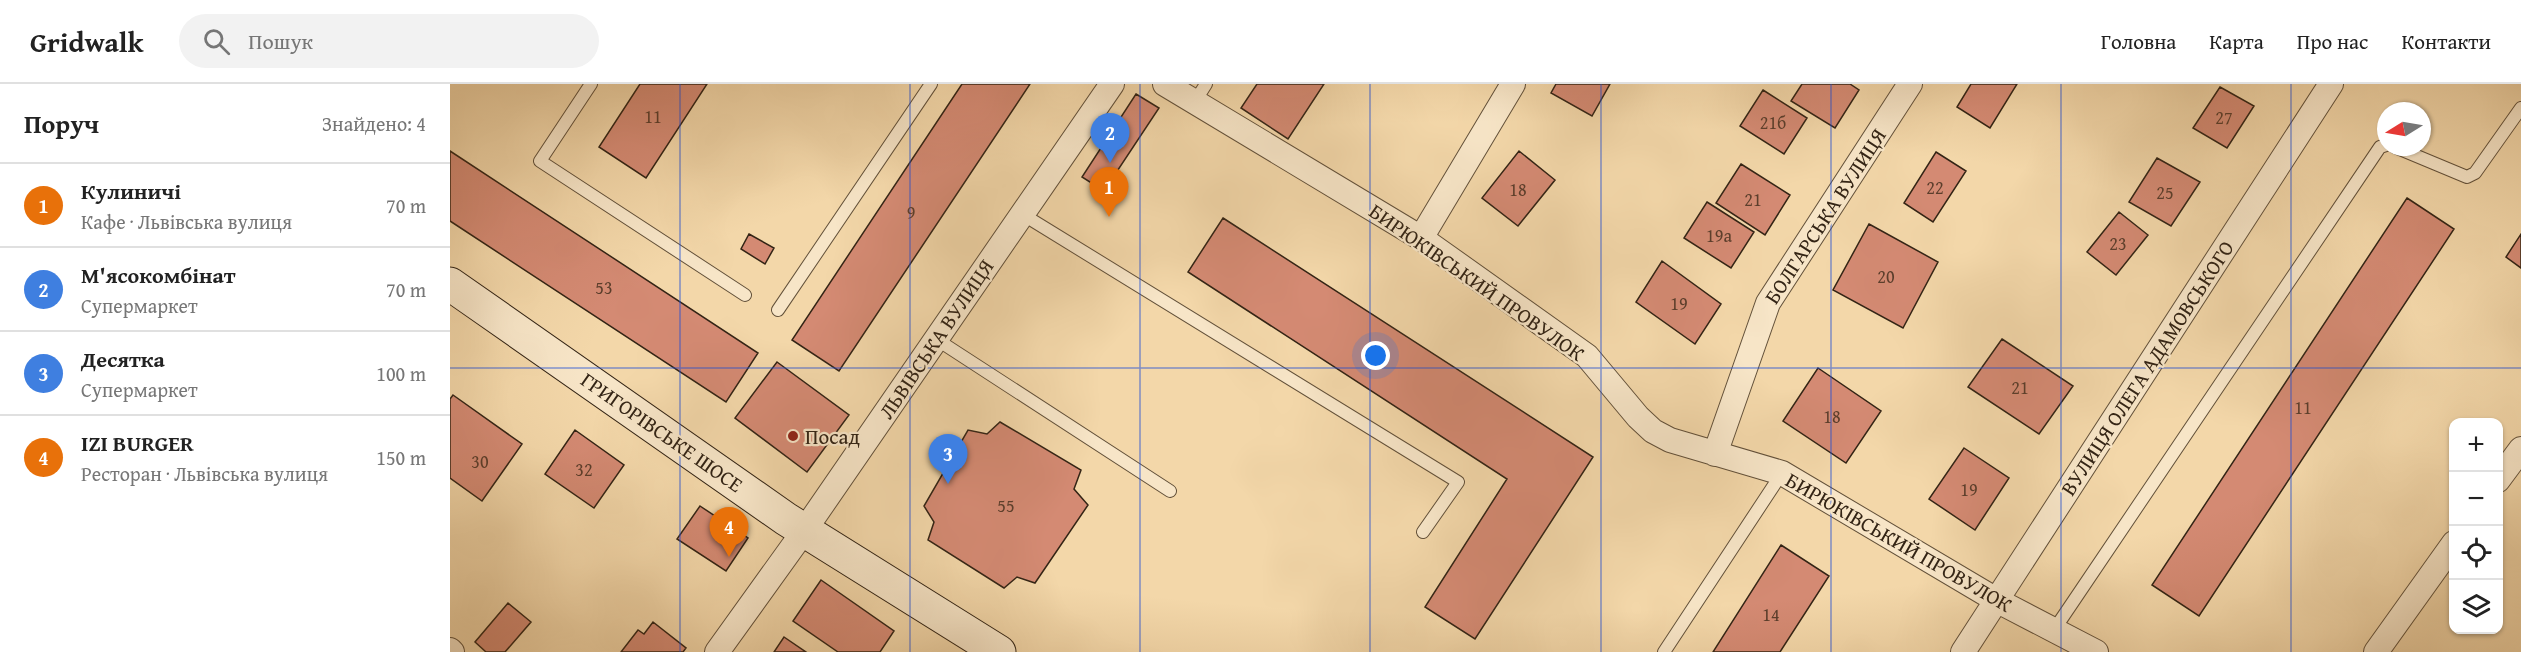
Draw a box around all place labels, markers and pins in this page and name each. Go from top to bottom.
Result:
pin: 2 [1090,113,1130,163]
pin: 1 [1090,168,1128,217]
place label: Посад [805,421,861,452]
marker: Посад [786,429,800,443]
pin: 3 [928,434,968,484]
pin: 4 [710,508,748,557]

